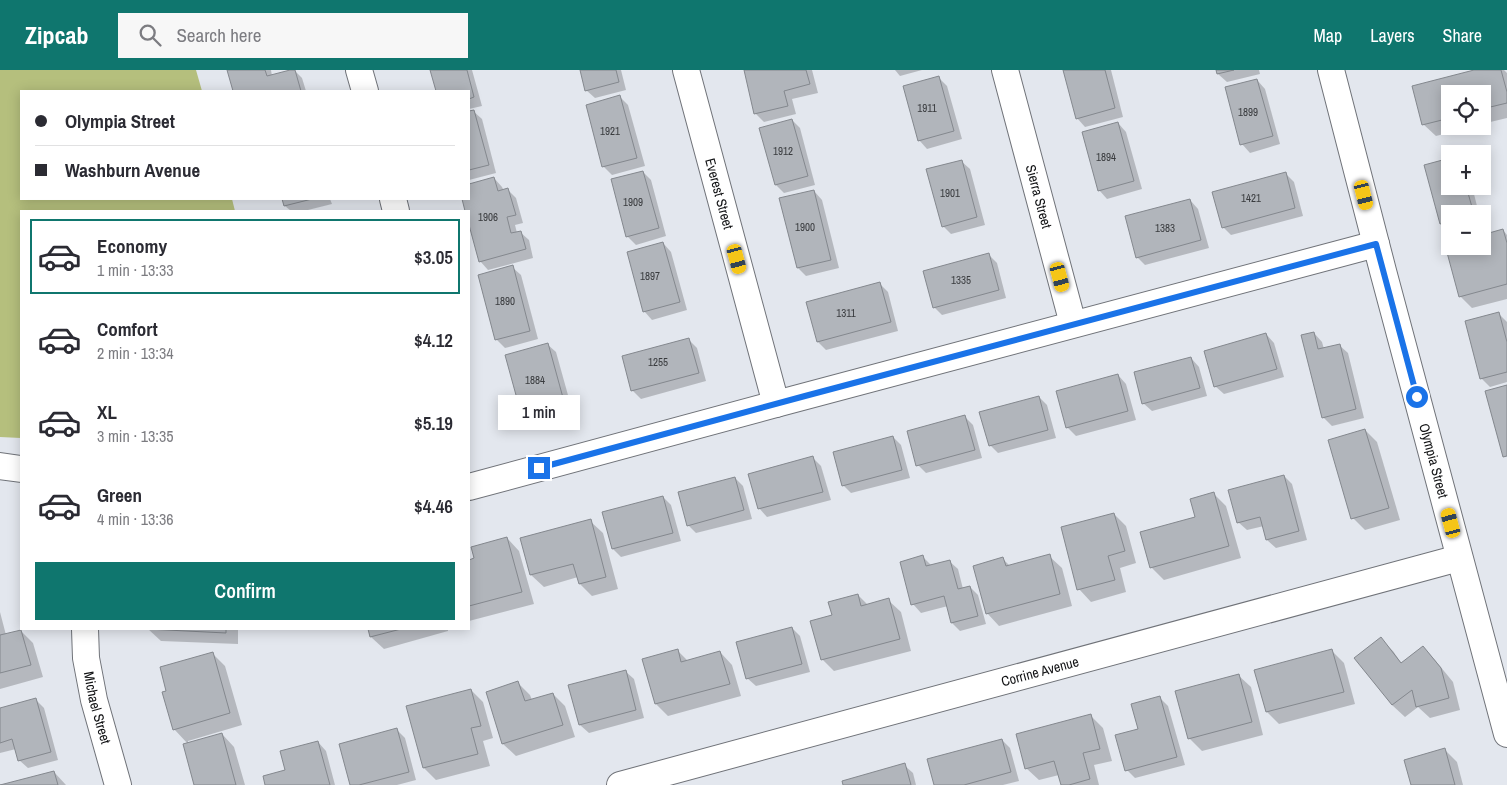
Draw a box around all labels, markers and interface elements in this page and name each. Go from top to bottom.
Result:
search box [118,13,468,58]
text: Zipcab [25,19,88,51]
icon: search [136,21,164,49]
text: Search here [176,22,261,48]
text: Map [1314,23,1342,48]
text: Layers [1370,23,1415,48]
text: Share [1443,23,1482,48]
map controls [1441,85,1491,255]
button: locate [1441,85,1491,135]
house number: 1911 [917,101,937,115]
house number: 1899 [1238,105,1258,119]
text: Olympia Street [65,108,175,134]
house number: 1921 [600,124,620,138]
house number: 1912 [773,144,793,158]
button: + [1441,145,1491,195]
house number: 1894 [1096,150,1116,164]
street label: Everest Street [701,156,737,231]
text: Washburn Avenue [65,157,200,183]
street label: Sierra Street [1022,163,1056,230]
car [1353,179,1374,211]
house number: 1901 [940,186,960,200]
house number: 1421 [1241,191,1261,205]
house number: 1909 [623,195,643,209]
button: − [1441,205,1491,255]
house number: 1906 [478,210,498,224]
house number: 1900 [795,220,815,234]
house number: 1383 [1155,221,1175,235]
text: Economy [97,233,167,259]
icon: car [37,234,82,279]
car [725,243,748,275]
text: $3.05 [414,244,453,270]
text: 1 min · 13:33 [97,259,174,281]
car [1048,261,1071,293]
house number: 1897 [640,269,660,283]
house number: 1335 [951,273,971,287]
house number: 1890 [495,294,515,308]
house number: 1311 [836,306,856,320]
text: Comfort [97,316,158,342]
icon: car [37,317,82,362]
text: $4.12 [414,327,453,353]
text: 2 min · 13:34 [97,342,174,364]
house number: 1255 [648,355,668,369]
house number: 1884 [525,373,545,387]
route start [1406,386,1428,408]
callout: 1 min [498,396,580,430]
text: XL [97,399,117,425]
icon: car [37,400,82,445]
text: 1 min [522,401,556,423]
text: $5.19 [414,410,453,436]
street label: Olympia Street [1415,421,1452,500]
text: 3 min · 13:35 [97,425,174,447]
route end [528,457,550,479]
text: Green [97,482,142,508]
icon: car [37,483,82,528]
text: $4.46 [414,493,453,519]
car [1439,507,1462,539]
text: 4 min · 13:36 [97,508,174,530]
button: Confirm [35,562,455,620]
street label: Corrine Avenue [999,652,1081,690]
street label: Michael Street [80,670,115,746]

